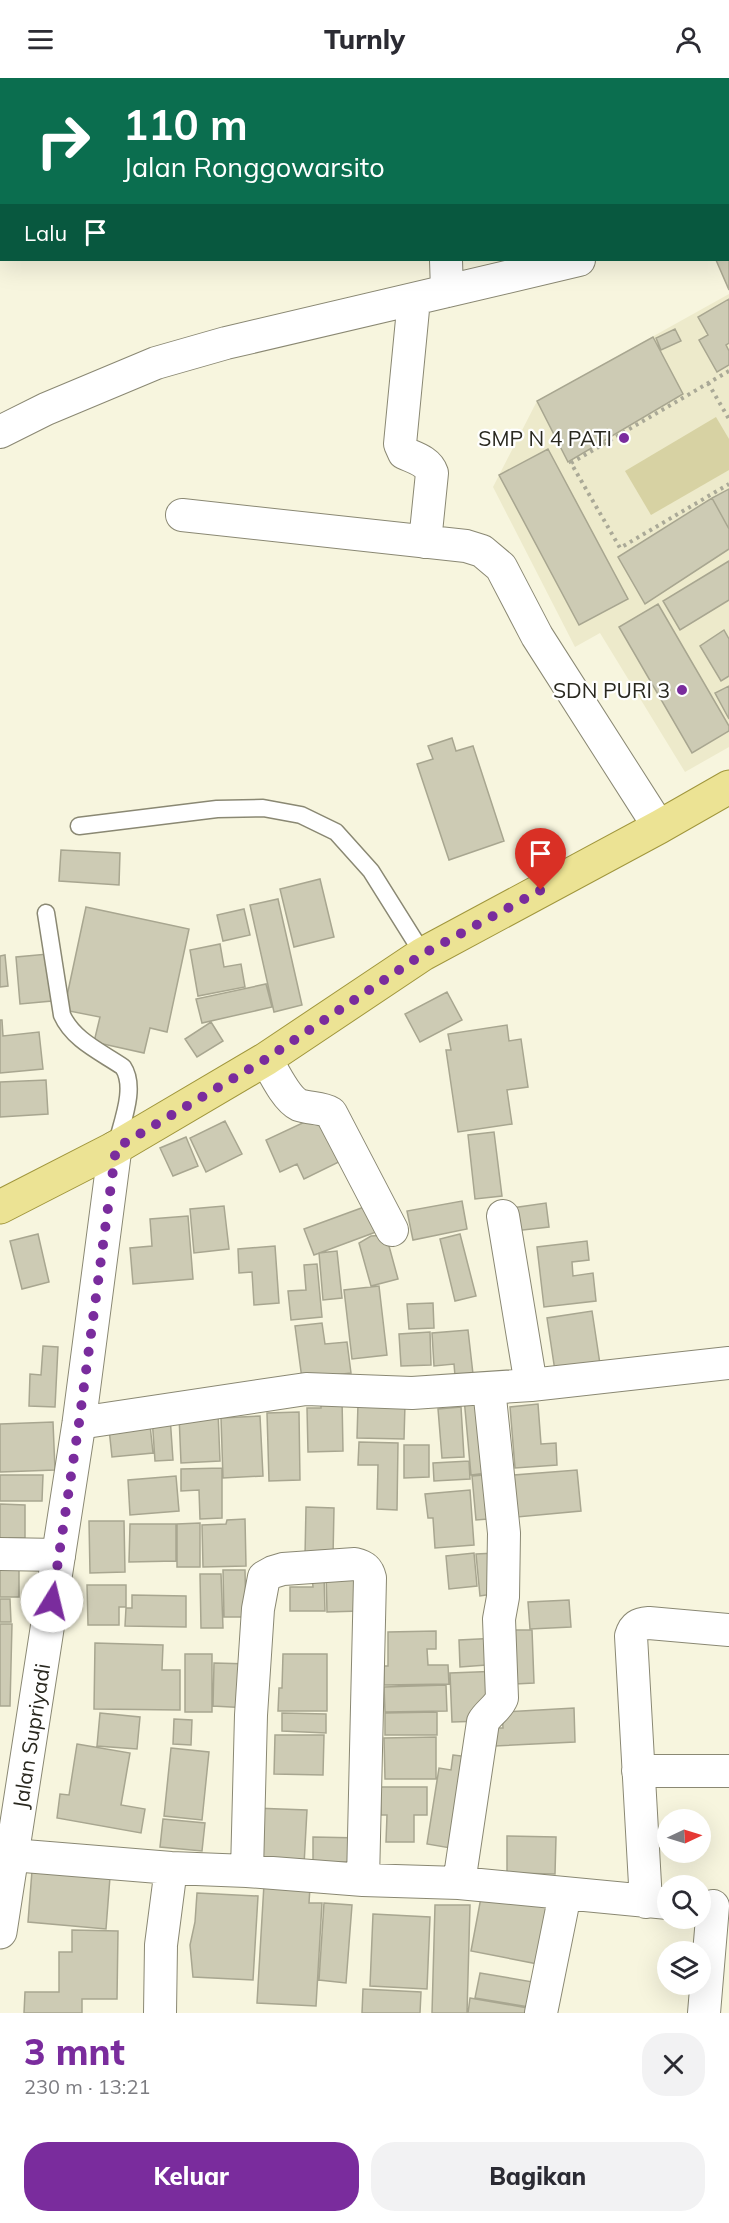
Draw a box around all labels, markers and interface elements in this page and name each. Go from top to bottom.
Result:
text: Turnly [324,22,405,56]
icon: menu [24,23,57,56]
icon: person [672,23,705,56]
text: 110 m [123,98,248,151]
icon: right [24,102,102,180]
text: Jalan Ronggowarsito [123,150,385,184]
icon: arrive [79,216,112,249]
text: Lalu [24,219,67,247]
place label: SMP N 4 PATI [478,425,612,451]
marker: SMP N 4 PATI [617,431,631,445]
place label: SDN PURI 3 [553,677,670,703]
marker: SDN PURI 3 [675,683,689,697]
pin [515,828,566,890]
icon: arrive [524,837,557,870]
position arrow [20,1569,84,1633]
street label: Jalan Supriyadi [7,1662,55,1810]
north arrow [657,1809,711,1863]
map controls [657,1809,711,1995]
button: search [657,1875,711,1929]
button: layers [657,1941,711,1995]
text: 3 mnt [24,2029,125,2074]
button: close [642,2033,705,2096]
text: 230 m · 13:21 [24,2074,150,2099]
button: Keluar [24,2142,359,2211]
button: Bagikan [371,2142,705,2211]

